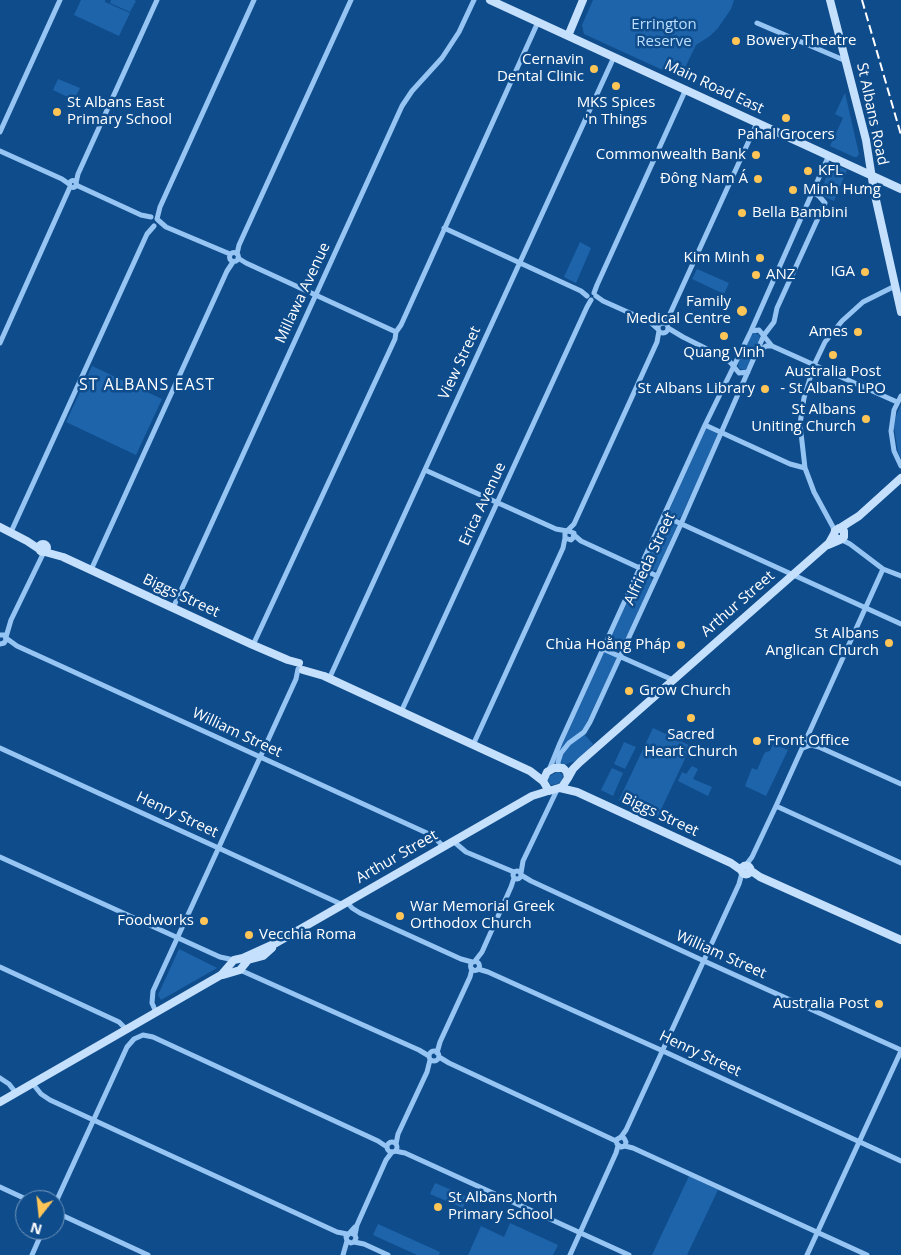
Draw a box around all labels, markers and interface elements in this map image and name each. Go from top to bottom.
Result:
park label: Errington Reserve [631,16,697,51]
place label: Bowery Theatre [746,32,856,50]
marker: Bowery Theatre [730,35,742,47]
place label: Cernavin Dental Clinic [497,51,584,86]
street label: Main Road East [661,56,767,118]
street label: St Albans Road [852,61,892,167]
marker: Cernavin Dental Clinic [588,63,600,75]
marker: MKS Spices 'n Things [610,80,622,92]
place label: St Albans East Primary School [67,94,172,129]
place label: MKS Spices 'n Things [577,94,655,129]
marker: St Albans East Primary School [51,106,63,118]
marker: Pahal Grocers [780,112,792,124]
place label: Pahal Grocers [737,126,835,144]
place label: Commonwealth Bank [596,146,746,164]
marker: Commonwealth Bank [750,149,762,161]
place label: KFL [818,162,843,180]
marker: KFL [802,165,814,177]
place label: Đông Nam Á [660,170,748,188]
marker: Đông Nam Á [752,173,764,185]
place label: Minh Hưng [803,181,881,199]
marker: Minh Hưng [787,184,799,196]
place label: Bella Bambini [752,204,848,222]
marker: Bella Bambini [736,207,748,219]
street label: Millawa Avenue [272,240,334,346]
place label: Kim Minh [684,249,750,267]
marker: Kim Minh [754,252,766,264]
place label: IGA [830,263,855,281]
place label: ANZ [766,266,795,284]
marker: IGA [859,266,871,278]
marker: ANZ [750,269,762,281]
place label: Family Medical Centre [626,293,731,328]
marker: Family Medical Centre [735,304,749,318]
place label: Ames [809,323,848,341]
street label: View Street [435,324,485,402]
marker: Ames [852,326,864,338]
marker: Quang Vinh [718,330,730,342]
place label: Quang Vinh [683,344,765,362]
marker: Australia Post - St Albans LPO [827,349,839,361]
place label: Australia Post - St Albans LPO [780,363,886,398]
district label: ST ALBANS EAST [77,375,217,395]
place label: St Albans Library [638,380,755,398]
marker: St Albans Library [759,383,771,395]
place label: St Albans Uniting Church [751,401,856,436]
marker: St Albans Uniting Church [860,413,872,425]
street label: Erica Avenue [456,459,510,549]
street label: Alfrieda Street [621,510,679,608]
street label: Arthur Street [698,567,778,641]
street label: Biggs Street [140,570,222,622]
place label: St Albans Anglican Church [766,625,879,660]
place label: Chùa Hoằng Pháp [546,636,671,654]
marker: St Albans Anglican Church [883,637,895,649]
marker: Chùa Hoằng Pháp [675,639,687,651]
place label: Grow Church [639,682,731,700]
marker: Grow Church [623,685,635,697]
street label: William Street [189,704,285,762]
marker: Sacred Heart Church [685,712,697,724]
place label: Sacred Heart Church [644,726,738,761]
place label: Front Office [767,732,849,750]
marker: Front Office [751,735,763,747]
street label: Henry Street [133,788,221,842]
street label: Biggs Street [619,789,701,841]
street label: Arthur Street [353,826,441,888]
place label: War Memorial Greek Orthodox Church [410,898,555,933]
marker: War Memorial Greek Orthodox Church [394,910,406,922]
place label: Foodworks [117,912,194,930]
marker: Foodworks [198,915,210,927]
place label: Vecchia Roma [259,926,356,944]
street label: William Street [673,927,769,983]
marker: Vecchia Roma [243,929,255,941]
place label: Australia Post [773,995,869,1013]
marker: Australia Post [873,998,885,1010]
street label: Henry Street [656,1027,744,1081]
place label: St Albans North Primary School [448,1189,557,1224]
north arrow [15,1190,65,1240]
marker: St Albans North Primary School [432,1201,444,1213]
text: N [28,1218,44,1240]

